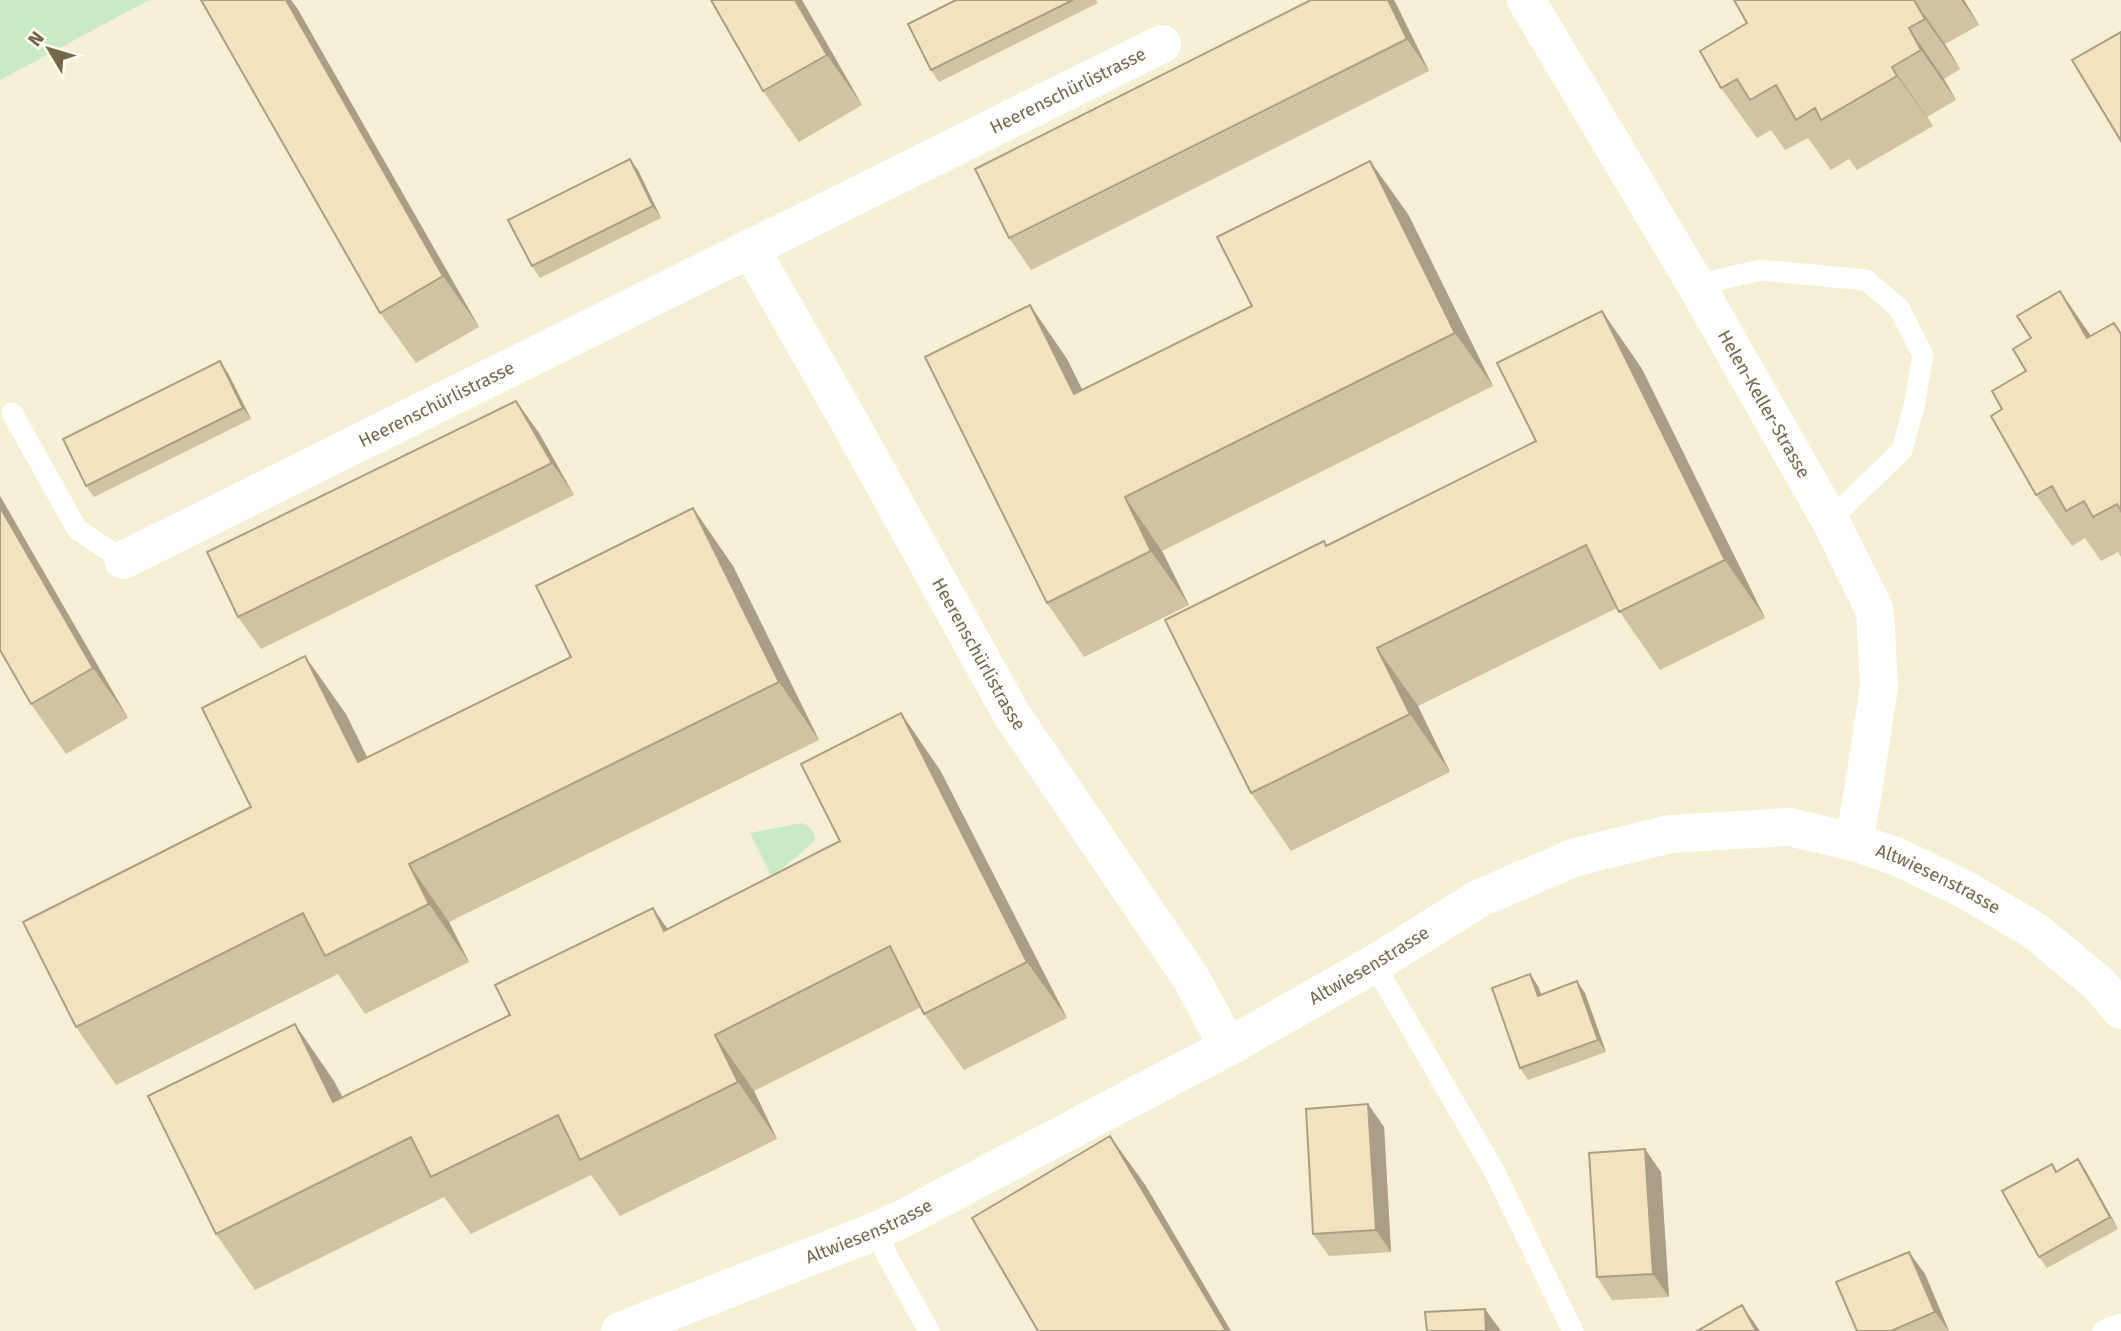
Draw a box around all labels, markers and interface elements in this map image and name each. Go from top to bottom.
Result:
north arrow [14,14,84,84]
text: N [23,27,49,51]
street label: Heerenschürlistrasse [986,43,1150,139]
street label: Helen-Keller-Strasse [1713,326,1815,482]
street label: Heerenschürlistrasse [355,356,518,452]
street label: Heerenschürlistrasse [927,574,1030,735]
street label: Altwiesenstrasse [1873,839,2004,919]
street label: Altwiesenstrasse [1305,921,1433,1010]
street label: Altwiesenstrasse [802,1194,936,1268]

